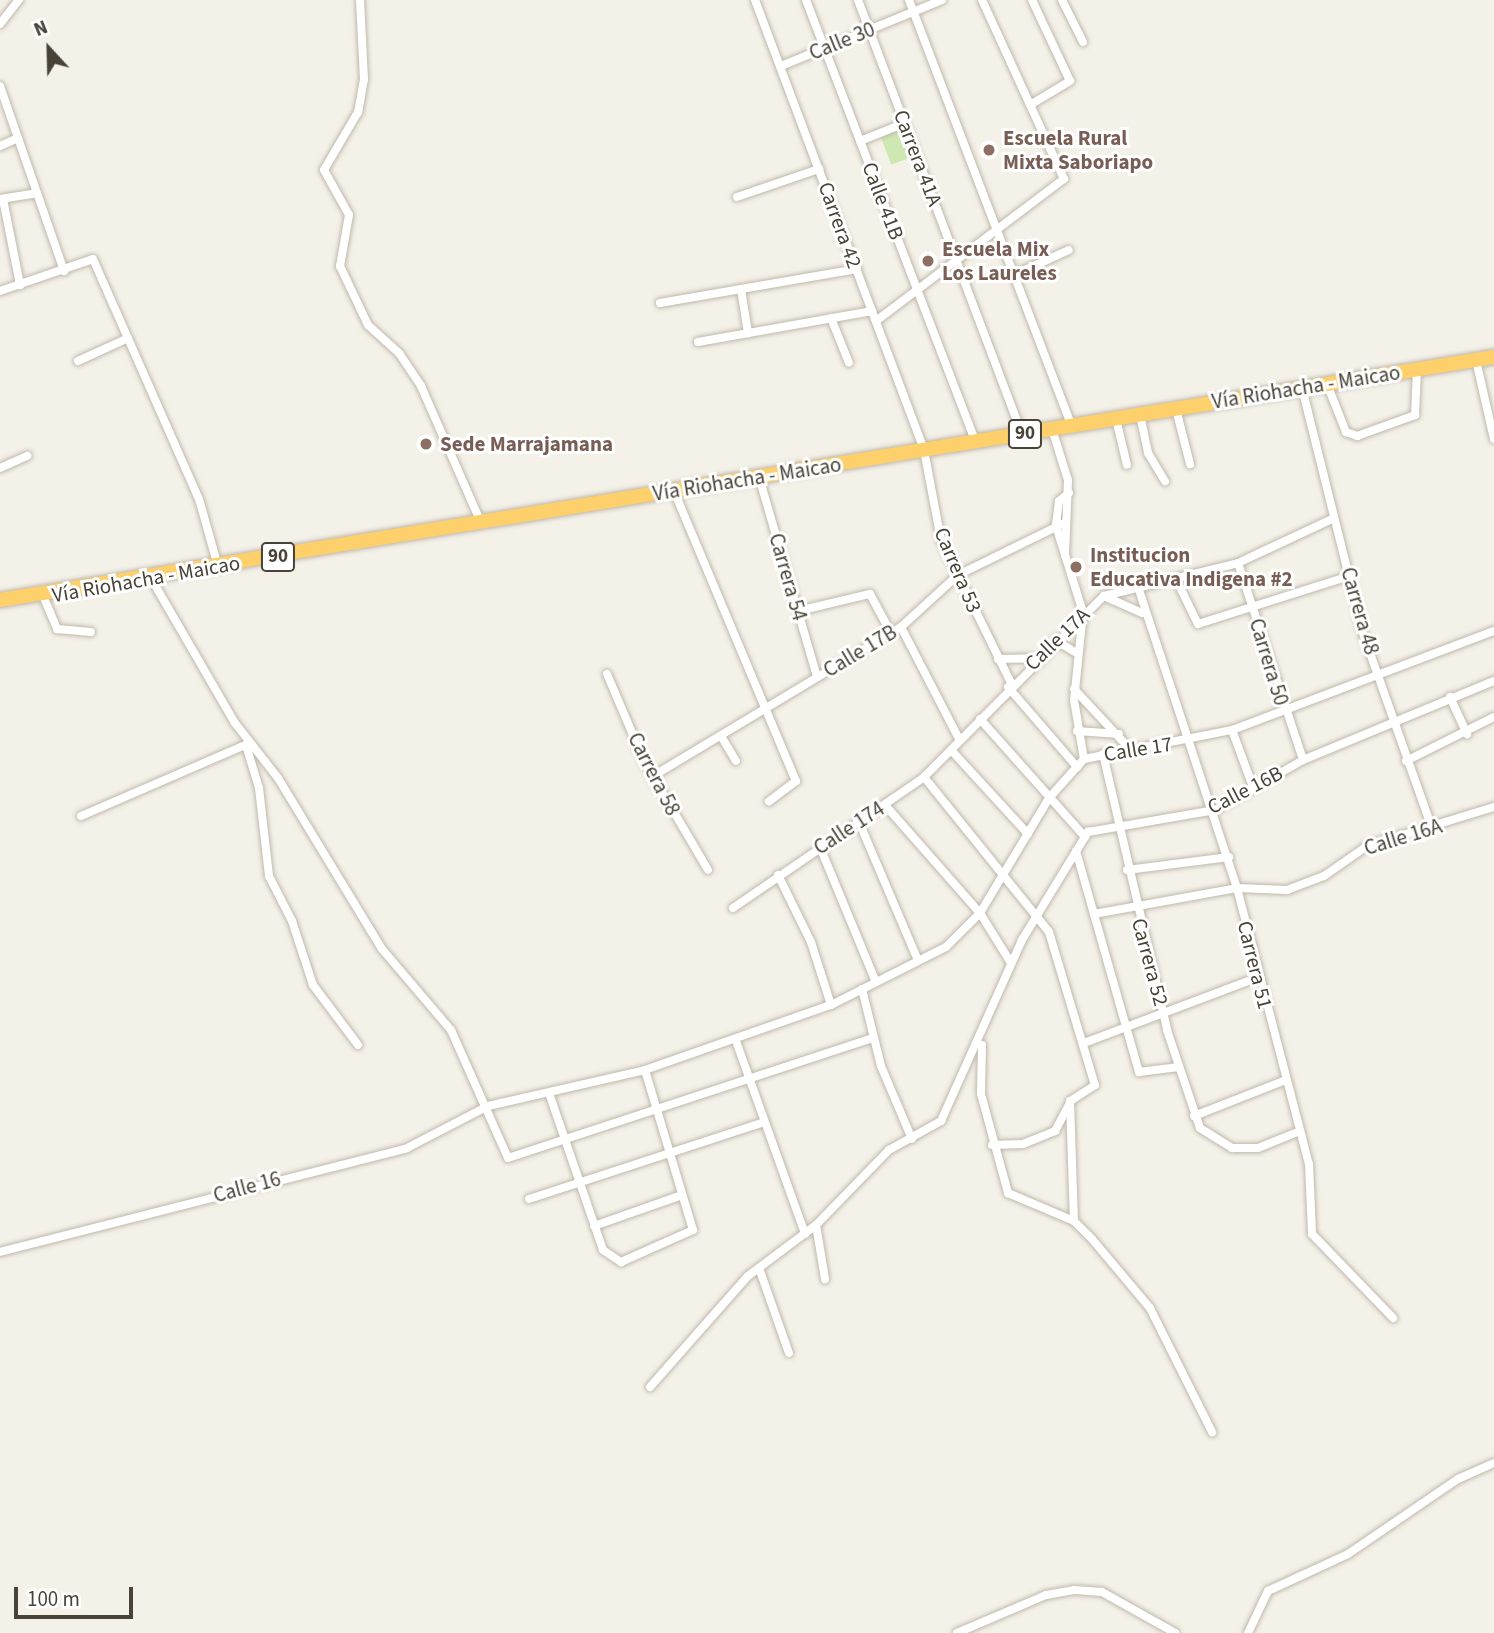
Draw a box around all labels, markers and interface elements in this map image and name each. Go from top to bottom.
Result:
north arrow [14,14,84,84]
text: N [30,14,52,44]
street label: Calle 30 [805,16,879,66]
street label: Carrera 41A [888,106,948,210]
place label: Escuela Rural Mixta Saboriapo [1003,125,1153,175]
marker: Escuela Rural Mixta Saboriapo [981,142,997,158]
street label: Calle 41B [857,159,909,243]
street label: Carrera 42 [813,178,867,272]
place label: Escuela Mix Los Laureles [942,236,1057,286]
marker: Escuela Mix Los Laureles [920,253,936,269]
street label: Vía Riohacha - Maicao [1210,360,1402,414]
road number: 90 [1007,418,1042,449]
place label: Sede Marrajamana [440,431,613,457]
marker: Sede Marrajamana [418,436,434,452]
street label: Vía Riohacha - Maicao [651,452,843,506]
street label: Carrera 53 [929,524,987,616]
street label: Carrera 54 [764,530,812,624]
road number: 90 [260,542,296,572]
place label: Institucion Educativa Indigena #2 [1090,542,1293,592]
street label: Vía Riohacha - Maicao [50,550,242,608]
marker: Institucion Educativa Indigena #2 [1068,559,1084,575]
street label: Carrera 48 [1336,564,1384,658]
street label: Calle 17A [1019,602,1095,676]
street label: Carrera 50 [1244,615,1294,709]
street label: Calle 17B [819,619,901,683]
street label: Carrera 58 [622,728,686,820]
street label: Calle 17 [1102,731,1174,767]
street label: Calle 16B [1203,760,1287,820]
street label: Calle 174 [809,796,889,860]
street label: Calle 16A [1361,813,1445,861]
street label: Carrera 52 [1126,915,1174,1009]
street label: Carrera 51 [1232,918,1278,1012]
street label: Calle 16 [211,1166,283,1208]
scale bar [18,1574,136,1618]
text: 100 m [27,1584,80,1614]

